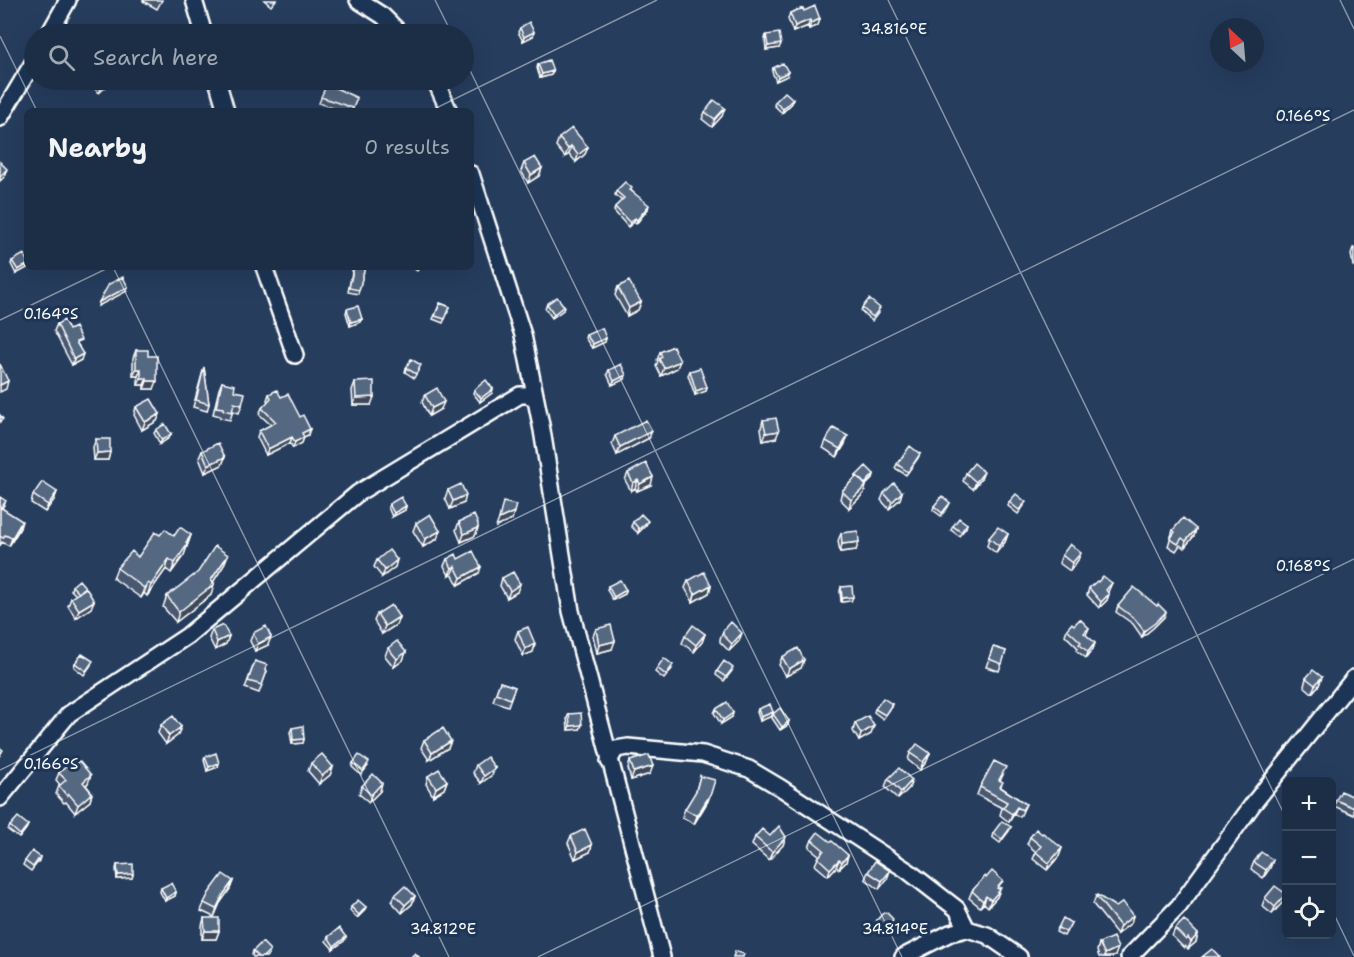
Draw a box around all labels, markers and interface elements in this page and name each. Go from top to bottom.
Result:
north arrow [1210,18,1264,72]
text: 34.816°E [861,19,927,39]
search box [24,24,474,90]
icon: search [45,41,78,74]
text: Search here [93,43,219,72]
text: 0.166°S [1276,106,1330,126]
text: Nearby [48,130,147,165]
text: 0 results [364,134,450,160]
text: 0.164°S [24,304,78,324]
text: 0.168°S [1276,556,1330,576]
text: 0.166°S [24,754,78,774]
map controls [1282,777,1336,939]
button: + [1282,777,1336,831]
button: − [1282,831,1336,885]
button: locate [1282,885,1336,939]
text: 34.812°E [410,919,476,939]
text: 34.814°E [862,919,928,939]

